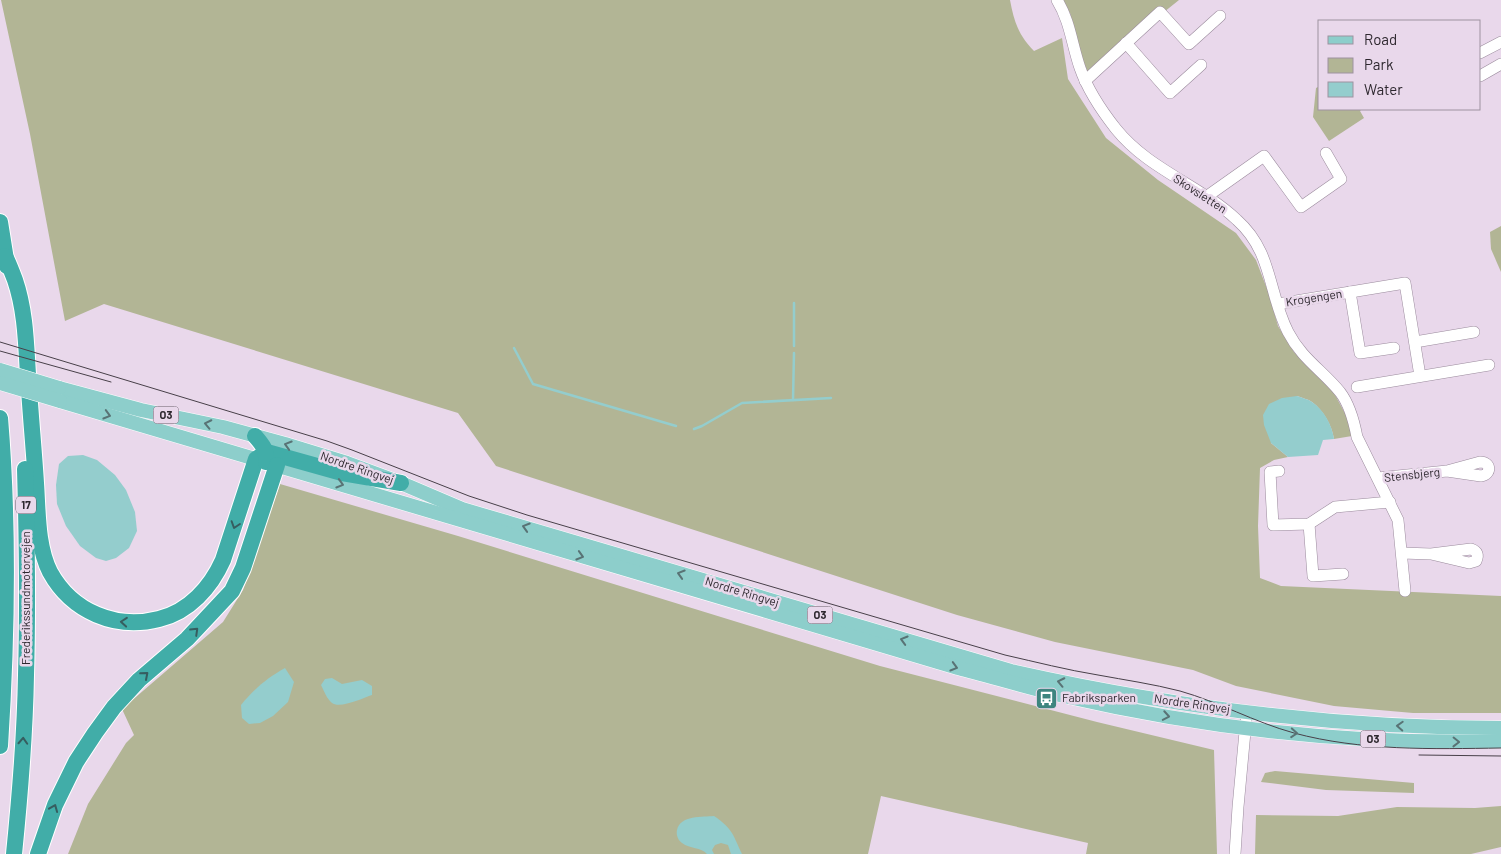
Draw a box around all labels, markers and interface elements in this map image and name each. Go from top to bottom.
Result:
legend [1318,20,1481,110]
text: Road [1364,30,1397,48]
text: Park [1364,55,1394,73]
text: Water [1364,80,1403,98]
street label: Skovsletten [1171,171,1230,216]
street label: Krogengen [1285,286,1343,308]
road number: O3 [154,406,178,424]
one-way arrow [102,409,110,419]
one-way arrow [204,419,212,429]
one-way arrow [284,441,293,451]
street label: Nordre Ringvej [319,448,396,486]
street label: Stensbjerg [1383,464,1441,484]
one-way arrow [336,478,344,488]
road number: 17 [16,496,36,514]
one-way arrow [230,520,240,529]
one-way arrow [522,523,530,533]
street label: Frederikssundmotorvejen [18,531,32,665]
one-way arrow [575,550,583,560]
one-way arrow [678,570,686,580]
street label: Nordre Ringvej [704,573,781,609]
road number: O3 [808,606,832,624]
one-way arrow [120,617,128,628]
one-way arrow [189,628,198,637]
one-way arrow [901,636,909,646]
one-way arrow [949,661,957,671]
one-way arrow [139,672,148,680]
one-way arrow [1057,677,1066,688]
bus stop icon: Fabriksparken [1034,686,1058,710]
place label: Fabriksparken [1062,690,1136,704]
street label: Nordre Ringvej [1153,691,1231,715]
one-way arrow [1162,710,1171,720]
one-way arrow [1396,720,1404,731]
one-way arrow [1290,727,1298,738]
road number: O3 [1360,731,1386,748]
one-way arrow [1452,736,1460,747]
one-way arrow [17,737,28,745]
one-way arrow [48,804,58,813]

